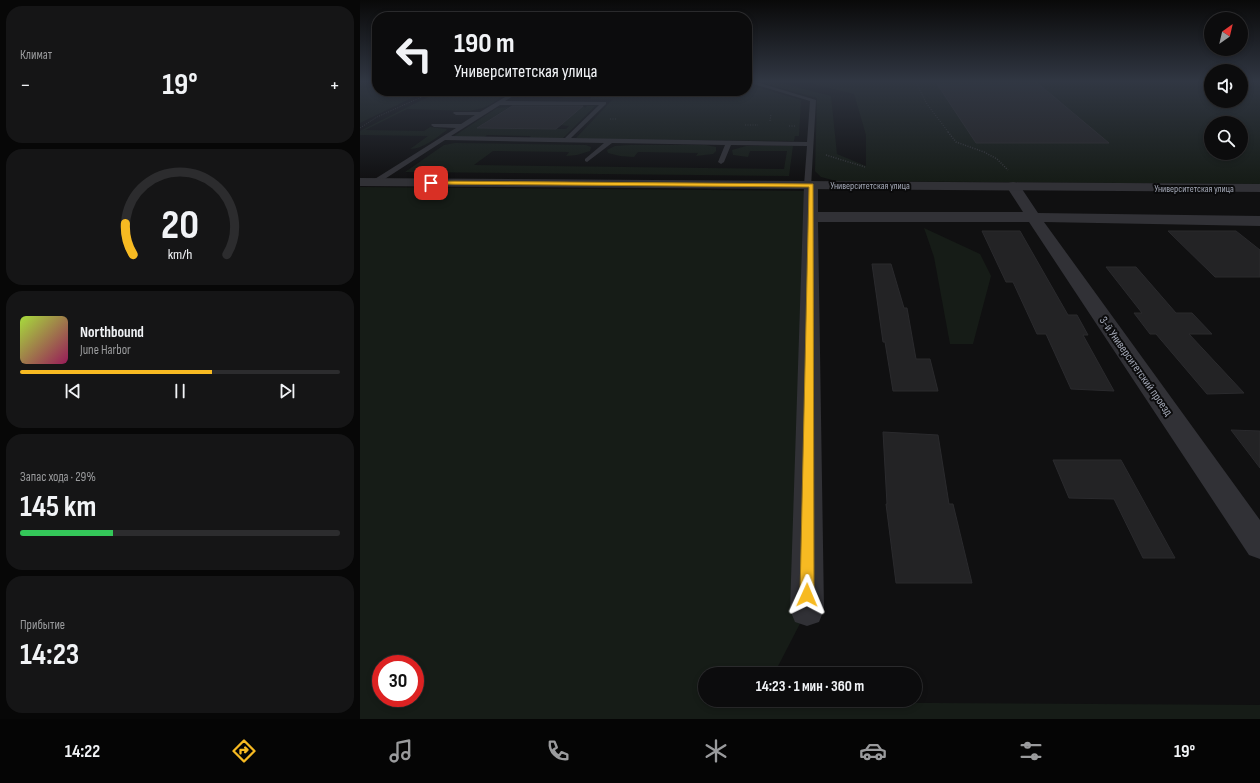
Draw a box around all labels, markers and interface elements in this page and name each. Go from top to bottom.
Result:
north arrow [1204,12,1248,56]
map controls [1204,12,1248,160]
text: 190 m [454,27,515,60]
icon: left [388,28,440,80]
text: Климат [20,47,52,63]
text: Университетская улица [454,61,598,82]
button: sound [1204,64,1248,108]
text: 19° [162,67,198,103]
text: − [20,72,31,99]
text: + [329,72,340,99]
button: search [1204,116,1248,160]
pin [414,166,448,200]
icon: arrive [420,172,442,194]
street label: Университетская улица [830,180,910,192]
street label: Университетская улица [1154,183,1234,195]
text: 20 [161,201,199,250]
text: km/h [168,245,192,262]
street label: 3-й Университетский проезд [1096,314,1176,419]
text: Northbound [80,323,144,342]
text: June Harbor [80,342,131,358]
icon: previous [62,380,84,402]
icon: pause [169,380,191,402]
icon: next [276,380,298,402]
text: Запас хода · 29% [20,469,96,485]
text: 145 km [20,489,96,525]
position arrow [786,574,828,616]
text: Прибытие [20,617,65,633]
text: 14:23 [20,637,79,673]
speed limit sign: 30 [372,655,424,707]
text: 14:23 · 1 мин · 360 m [756,677,864,696]
icon: directions [230,737,258,765]
icon: music [387,737,415,765]
icon: phone [544,737,572,765]
icon: climate [702,737,730,765]
icon: car [859,737,887,765]
icon: filters [1017,737,1045,765]
text: 14:22 [65,741,100,762]
text: 19° [1174,741,1195,762]

